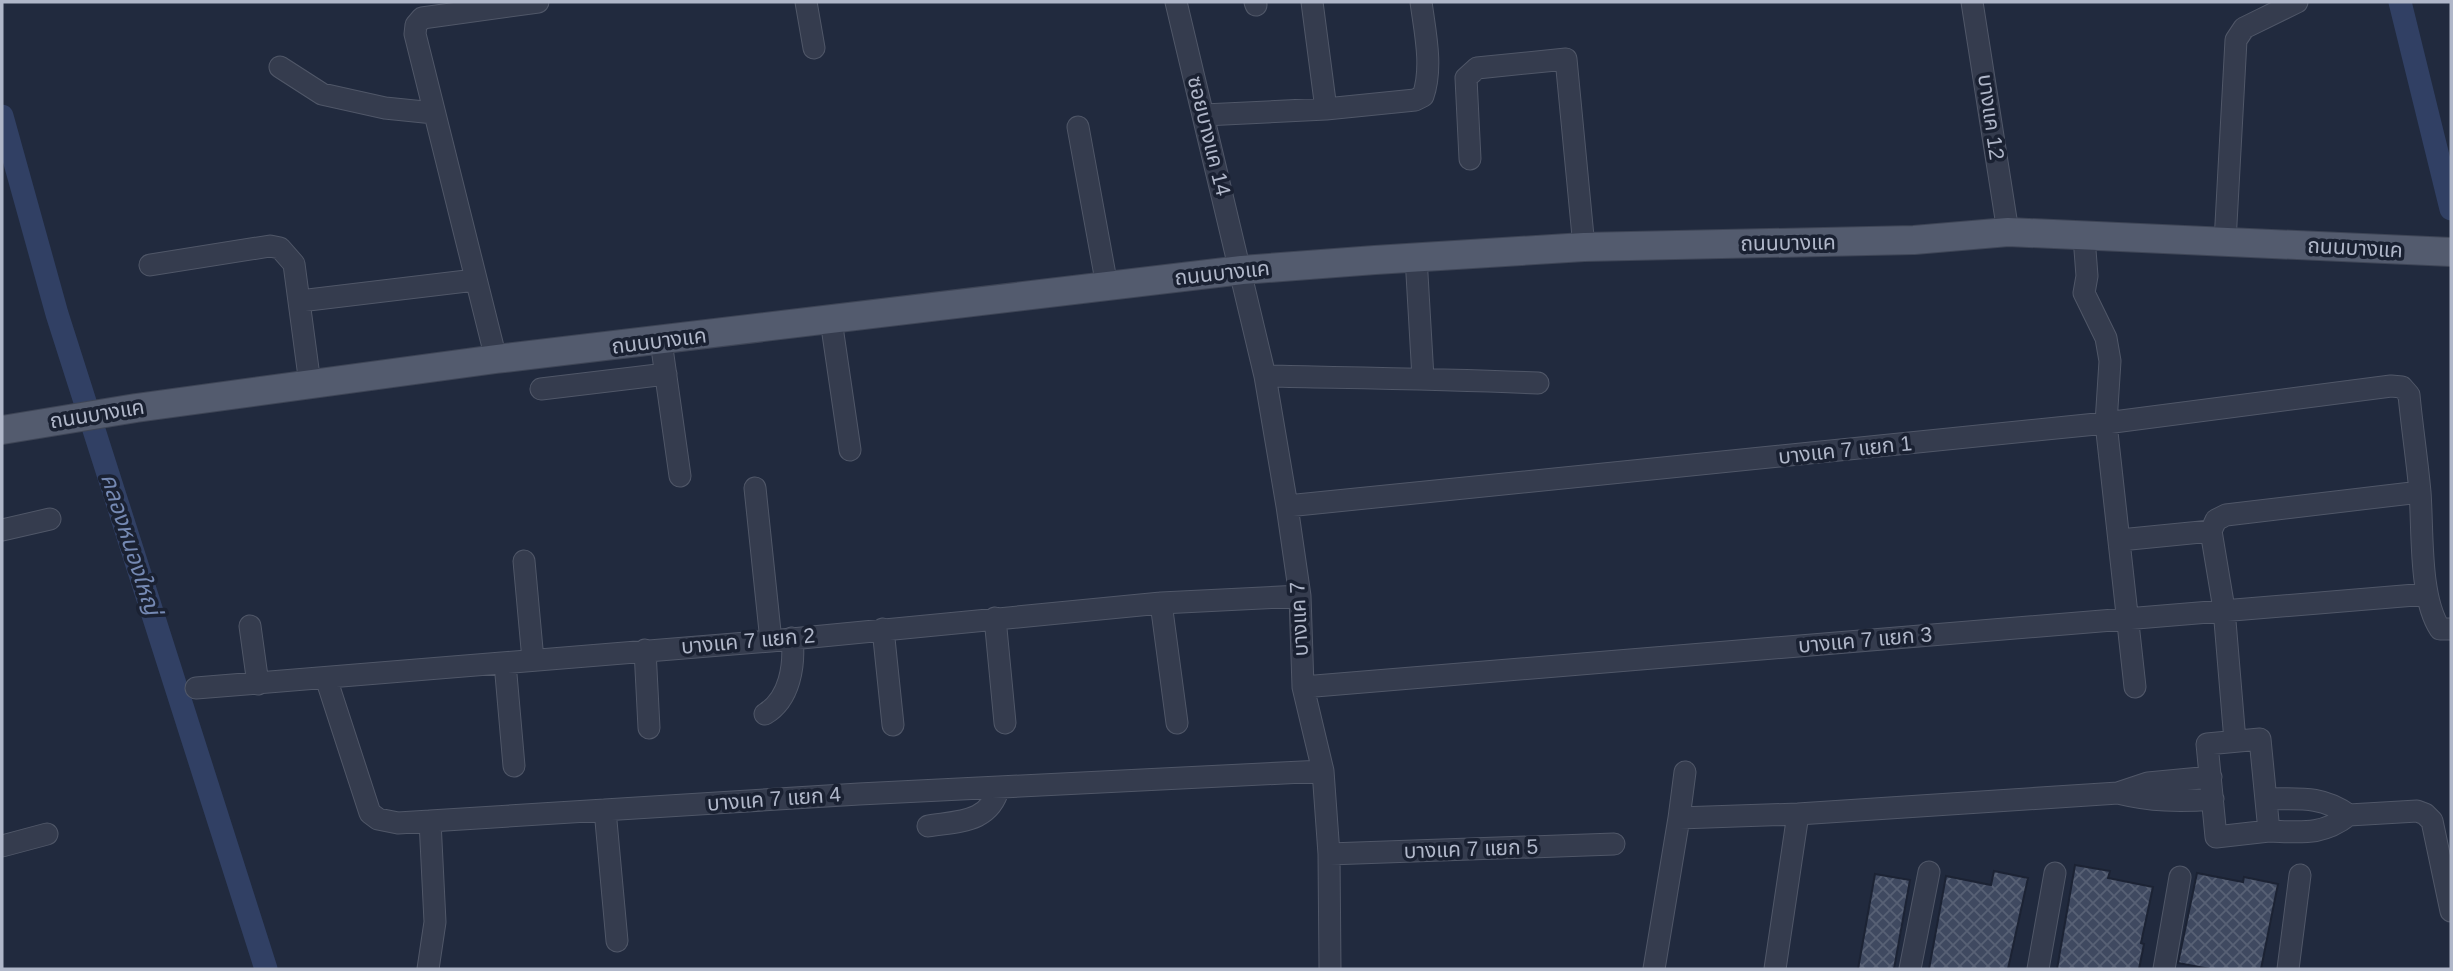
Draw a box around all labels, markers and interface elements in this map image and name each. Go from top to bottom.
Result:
street label: บางแค 12 [1974,73,2009,161]
street label: ซอยบางแค 14 [1184,74,1236,198]
street label: ถนนบางแค [1740,230,1836,255]
street label: ถนนบางแค [2307,234,2403,261]
street label: ถนนบางแค [1173,256,1271,289]
street label: ถนนบางแค [610,323,708,358]
street label: ถนนบางแค [48,395,146,432]
street label: บางแค 7 แยก 1 [1777,431,1913,468]
water label: คลองหนองใหญ่ [96,470,167,621]
street label: บางแค 7 [1285,581,1312,657]
street label: บางแค 7 แยก 3 [1797,622,1933,657]
street label: บางแค 7 แยก 2 [680,623,816,658]
street label: บางแค 7 แยก 4 [706,782,842,815]
street label: บางแค 7 แยก 5 [1403,835,1539,862]

